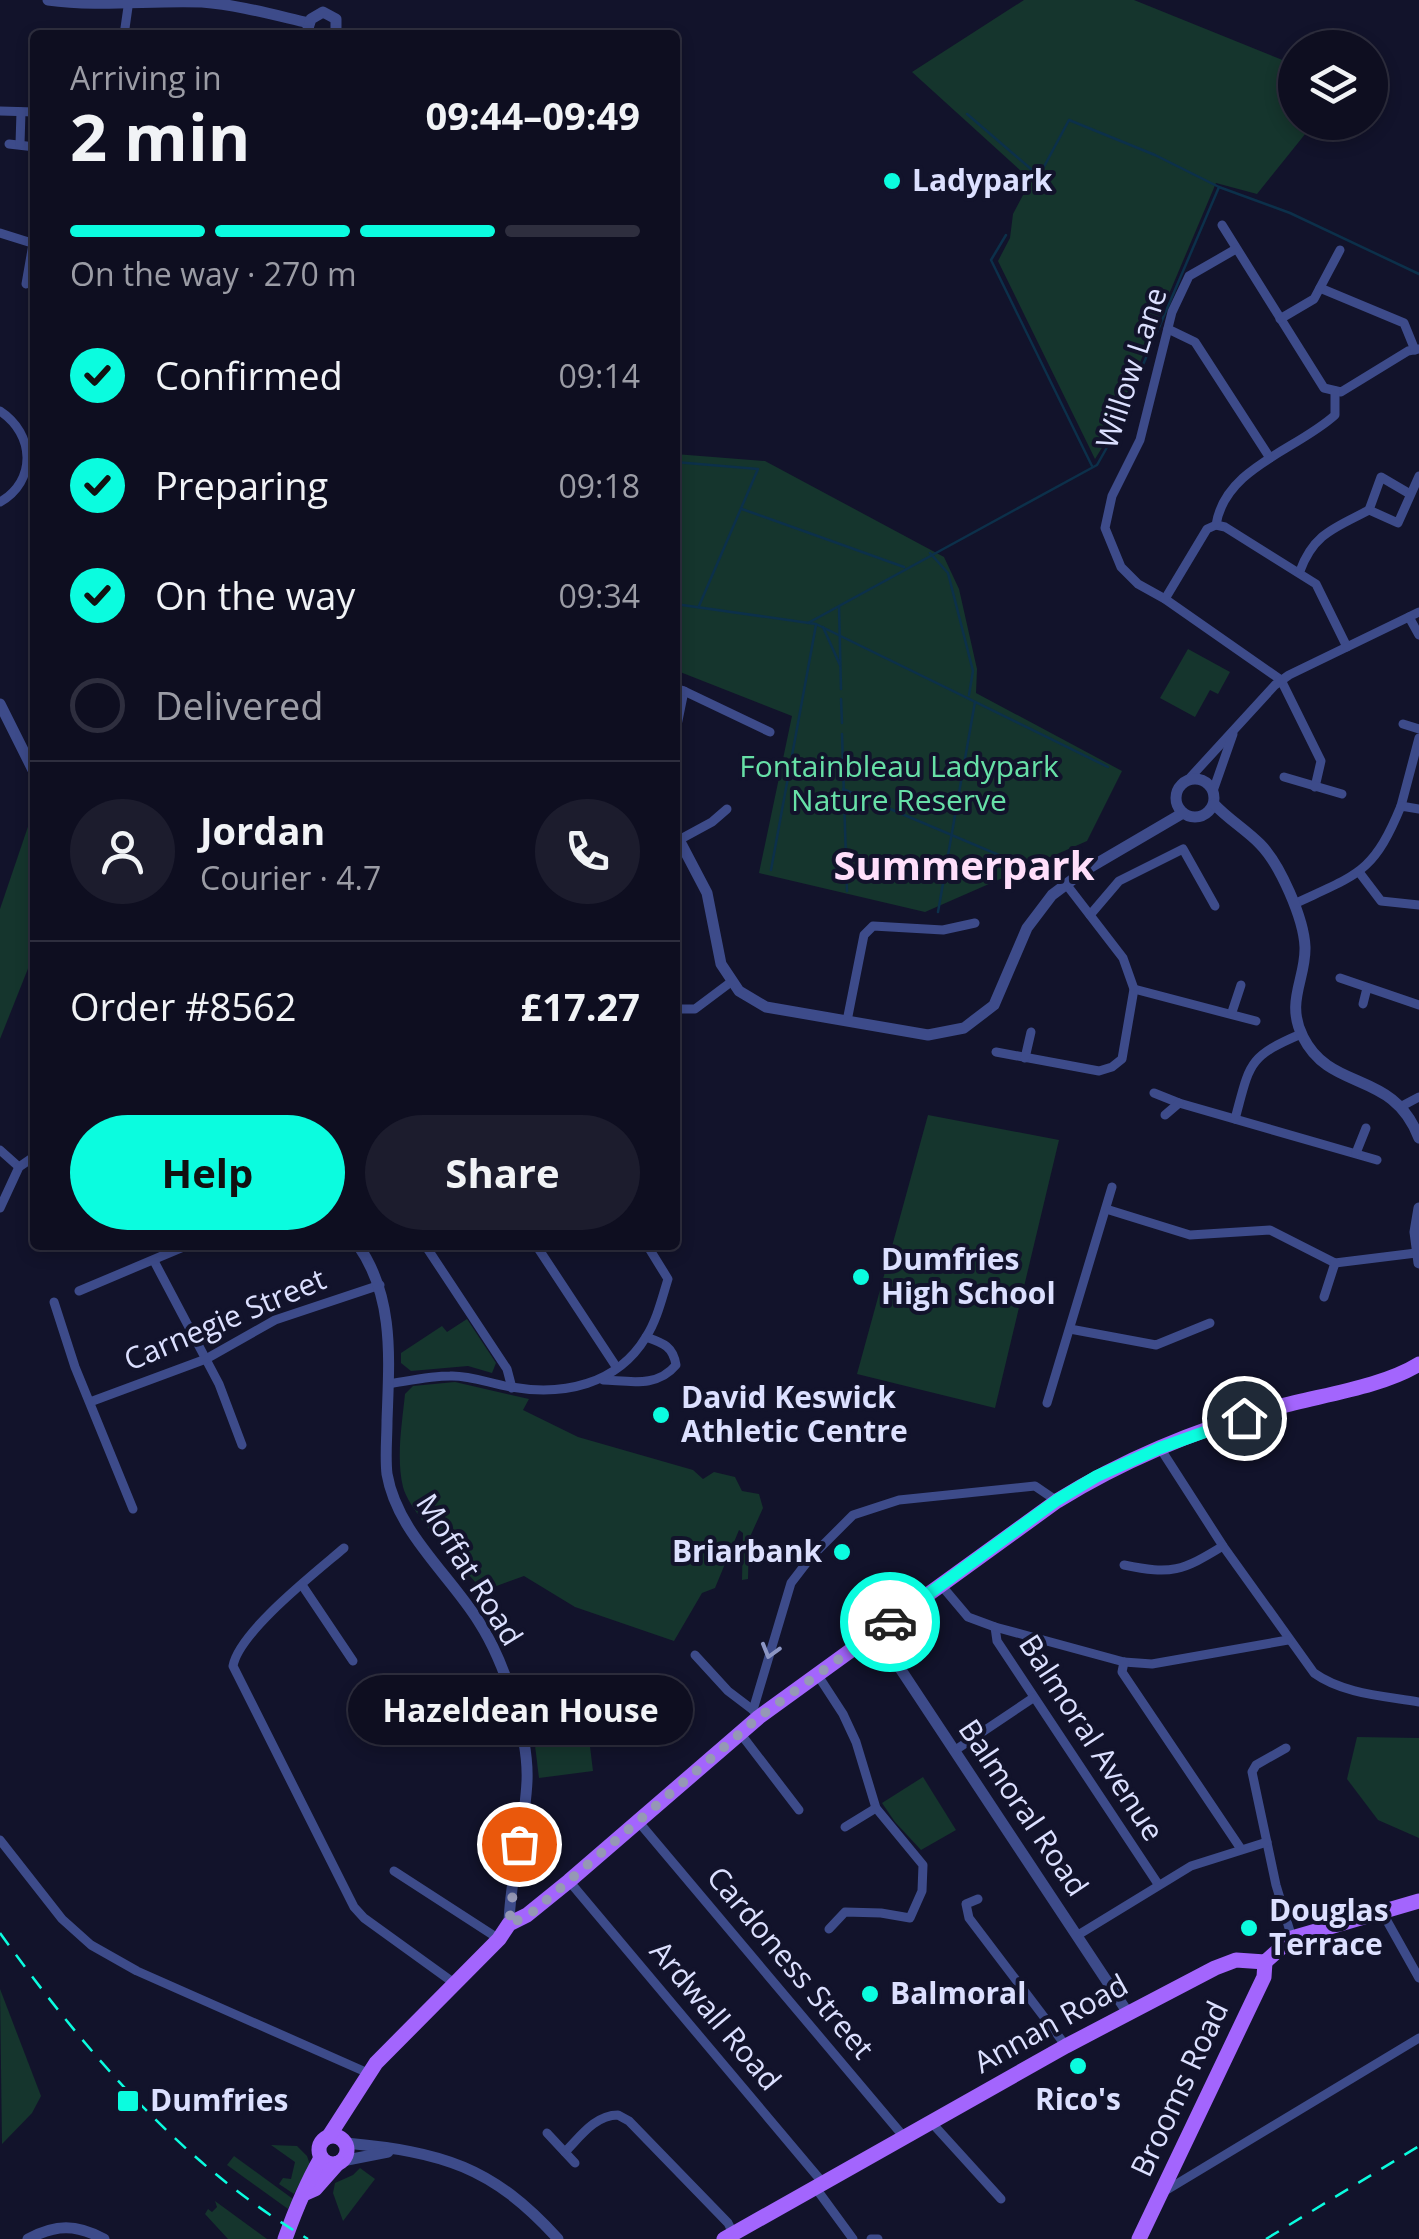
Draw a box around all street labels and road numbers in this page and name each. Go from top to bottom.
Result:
street label: Willow Lane [1085,282,1176,453]
street label: Carnegie Street [117,1258,332,1380]
street label: Moffat Road [407,1485,533,1653]
street label: Balmoral Avenue [1010,1626,1174,1848]
street label: Balmoral Road [950,1711,1099,1904]
street label: Cardoness Street [698,1857,884,2067]
street label: Ardwall Road [641,1931,791,2099]
street label: Annan Road [966,1963,1135,2082]
street label: Brooms Road [1120,1994,1237,2183]

